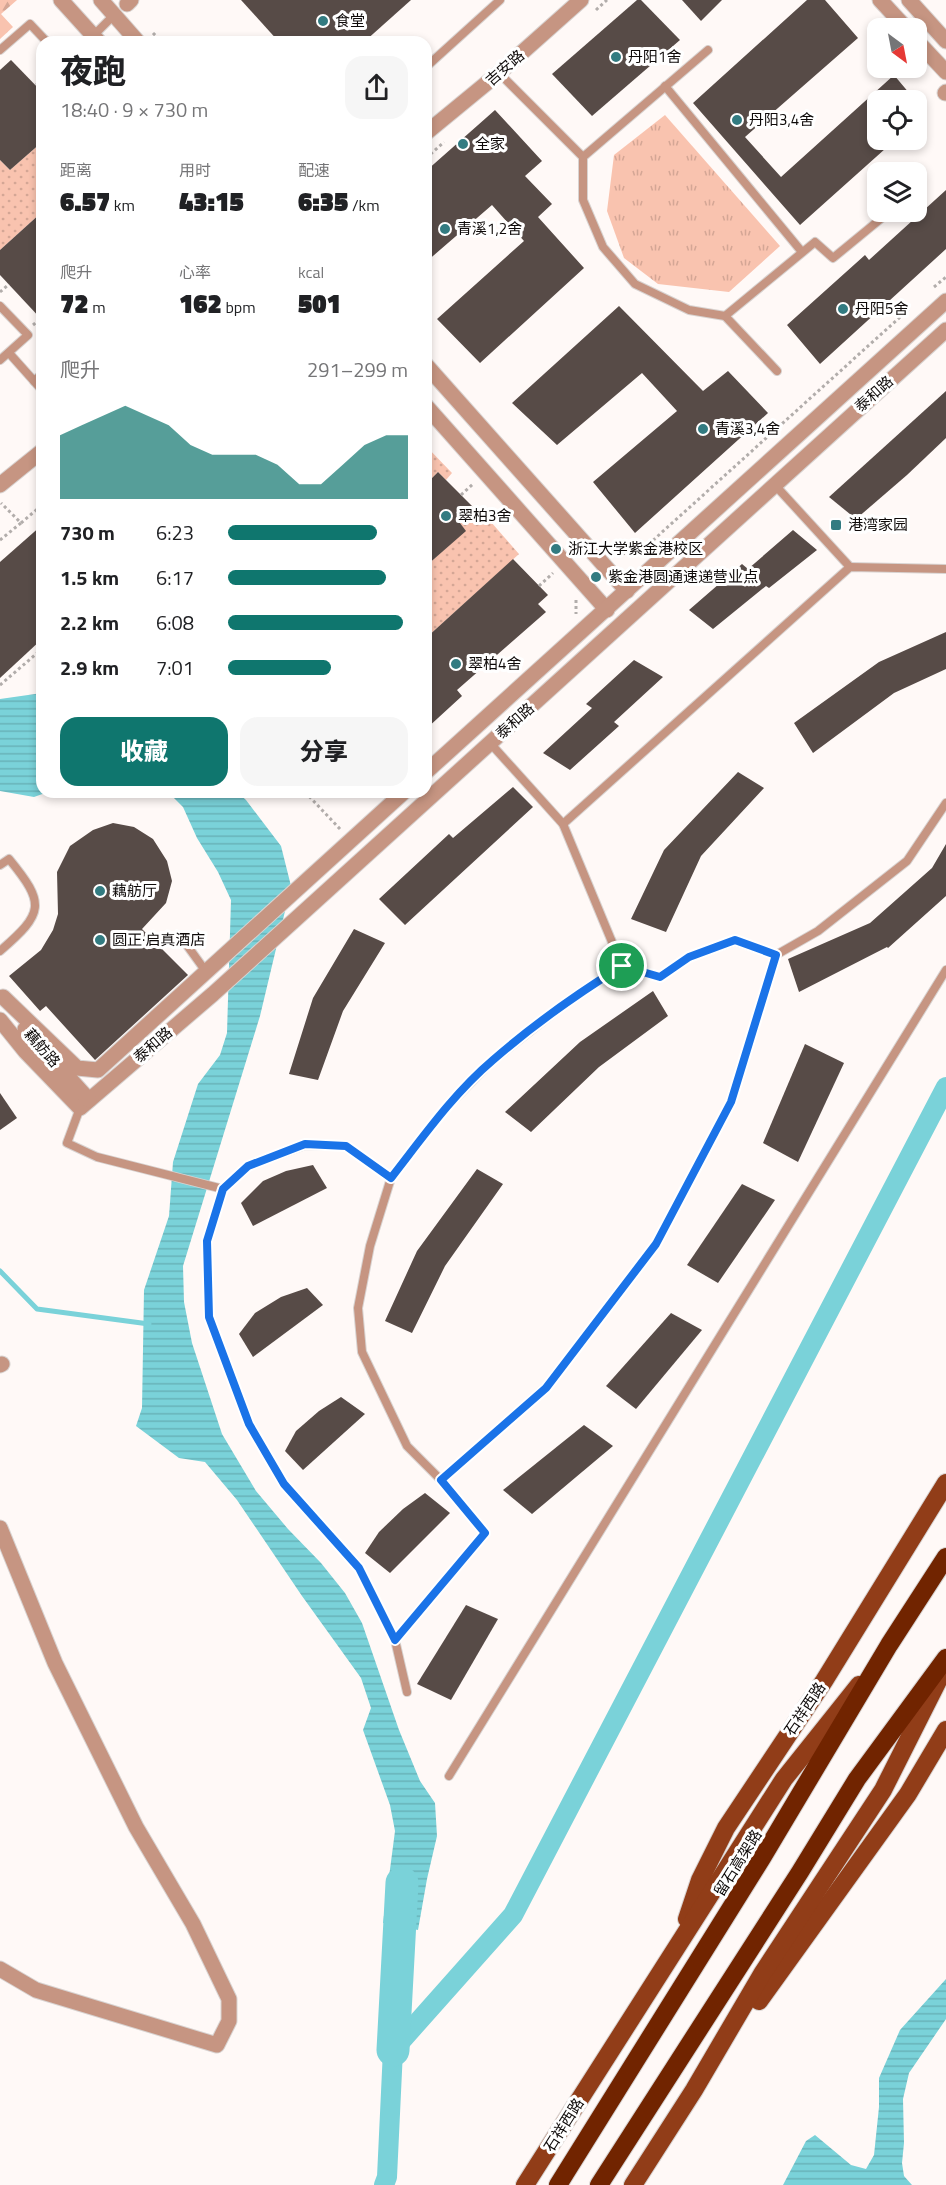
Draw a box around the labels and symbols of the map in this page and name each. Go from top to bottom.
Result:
place label: 食堂 [335,9,365,32]
marker: 食堂 [316,14,330,28]
north arrow [867,18,927,78]
street label: 吉安路 [480,44,529,91]
place label: 丹阳1舍 [628,45,681,68]
marker: 丹阳1舍 [609,50,623,64]
place label: 丹阳3,4舍 [749,108,814,131]
marker: 丹阳3,4舍 [730,113,744,127]
place label: 全家 [475,132,505,155]
marker: 全家 [456,137,470,151]
place label: 青溪1,2舍 [457,217,522,240]
marker: 青溪1,2舍 [438,222,452,236]
place label: 丹阳5舍 [855,297,908,320]
marker: 丹阳5舍 [836,302,850,316]
street label: 泰和路 [849,370,898,417]
place label: 青溪3,4舍 [715,417,780,440]
marker: 青溪3,4舍 [696,422,710,436]
place label: 翠柏3舍 [458,504,511,527]
marker: 翠柏3舍 [439,509,453,523]
place label: 港湾家园 [848,513,908,536]
marker: 港湾家园 [829,518,843,532]
place label: 浙江大学紫金港校区 [568,537,703,560]
marker: 浙江大学紫金港校区 [549,542,563,556]
place label: 紫金港圆通速递营业点 [608,565,758,588]
marker: 紫金港圆通速递营业点 [589,570,603,584]
place label: 翠柏4舍 [468,652,521,675]
marker: 翠柏4舍 [449,657,463,671]
street label: 泰和路 [490,697,539,744]
place label: 藕舫厅 [112,879,157,902]
marker: 藕舫厅 [93,884,107,898]
place label: 圆正·启真酒店 [112,928,205,951]
marker: 圆正·启真酒店 [93,933,107,947]
pin [596,940,647,991]
street label: 泰和路 [128,1021,177,1068]
street label: 藕舫路 [19,1023,66,1072]
street label: 石祥西路 [778,1677,831,1740]
street label: 留石高架路 [708,1825,767,1901]
street label: 石祥西路 [538,2093,589,2156]

